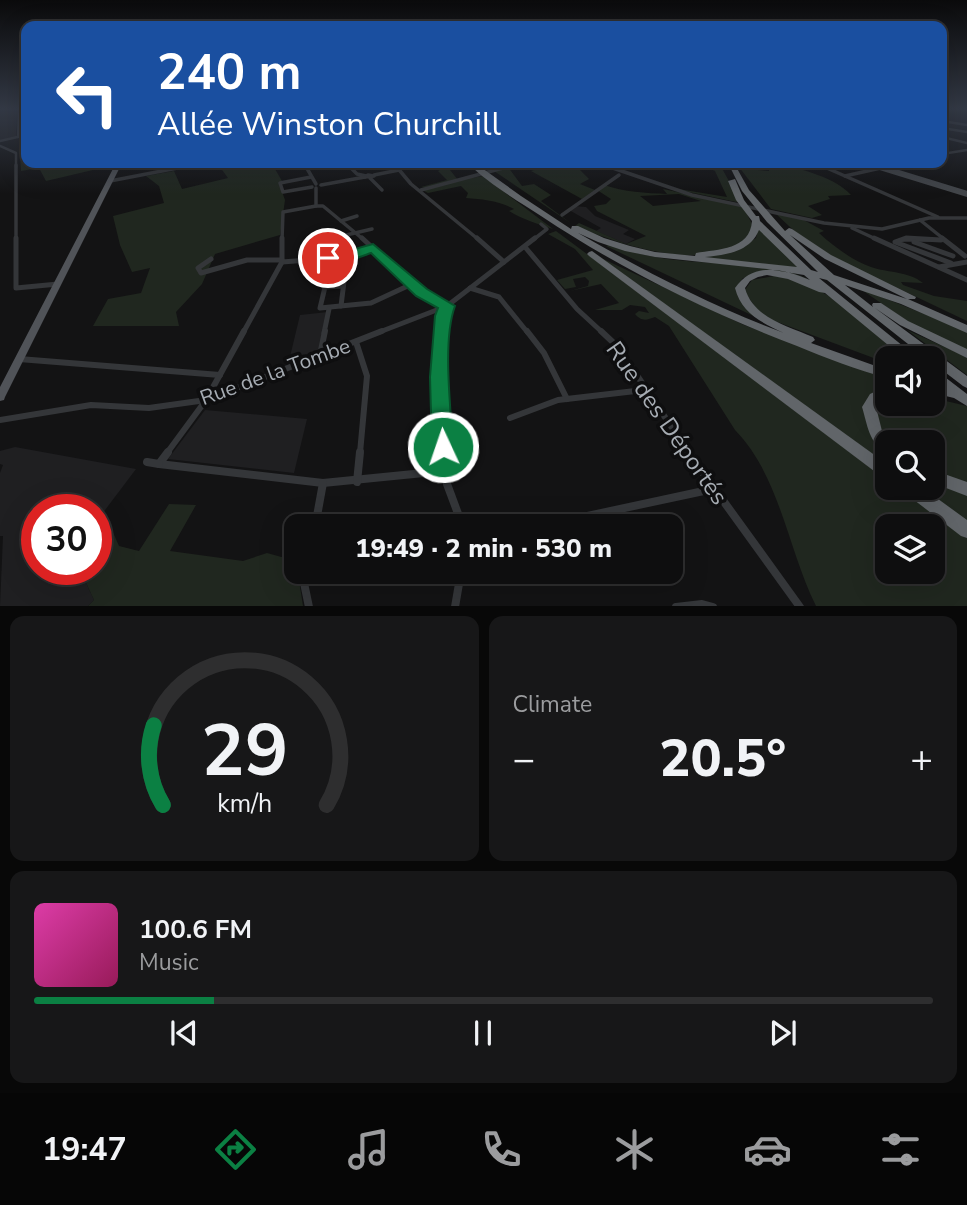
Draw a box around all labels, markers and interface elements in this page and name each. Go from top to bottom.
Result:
text: 240 m [157,39,301,106]
icon: left [42,49,133,140]
text: Allée Winston Churchill [157,103,501,146]
pin [298,228,358,288]
icon: arrive [309,239,347,277]
street label: Rue de la Tombe [196,332,354,412]
street label: Rue des Déportés [599,335,735,511]
map controls [875,346,945,584]
button: sound [875,346,945,416]
position arrow [406,410,480,484]
button: search [875,430,945,500]
speed limit sign: 30 [21,494,112,585]
button: layers [875,514,945,584]
text: 19:49 · 2 min · 530 m [355,531,612,566]
text: Climate [513,689,592,720]
text: 29 [201,701,288,801]
text: 20.5° [659,723,786,794]
text: − [513,734,535,785]
text: + [910,734,933,785]
text: km/h [217,786,272,820]
text: 100.6 FM [139,912,252,947]
text: Music [139,947,199,978]
icon: previous [165,1014,203,1052]
icon: pause [464,1014,502,1052]
icon: next [764,1014,802,1052]
icon: directions [211,1125,260,1174]
icon: music [344,1125,393,1174]
icon: phone [477,1125,526,1174]
icon: climate [610,1125,659,1174]
icon: car [743,1125,792,1174]
icon: filters [876,1125,925,1174]
text: 19:47 [42,1128,127,1171]

